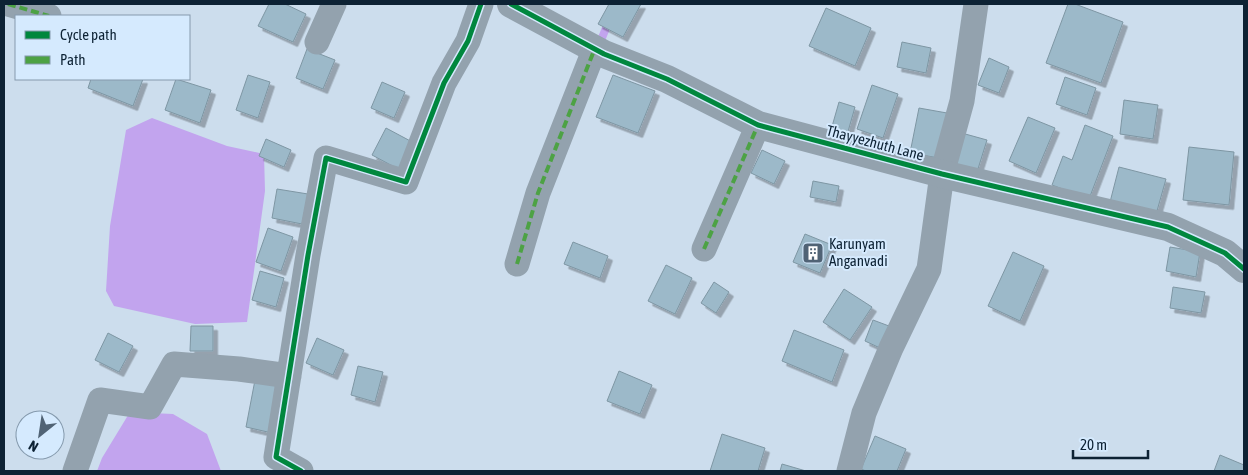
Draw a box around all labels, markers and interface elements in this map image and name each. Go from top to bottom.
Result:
legend [15,15,190,80]
text: Cycle path [60,26,117,43]
text: Path [60,51,86,68]
street label: Thayyezhuth Lane [825,121,926,164]
place label: Karunyam Anganvadi [829,235,888,269]
building icon: Karunyam Anganvadi [801,241,825,265]
north arrow [15,410,65,460]
scale bar [1073,428,1148,460]
text: 20 m [1080,436,1107,453]
text: N [26,437,41,455]

